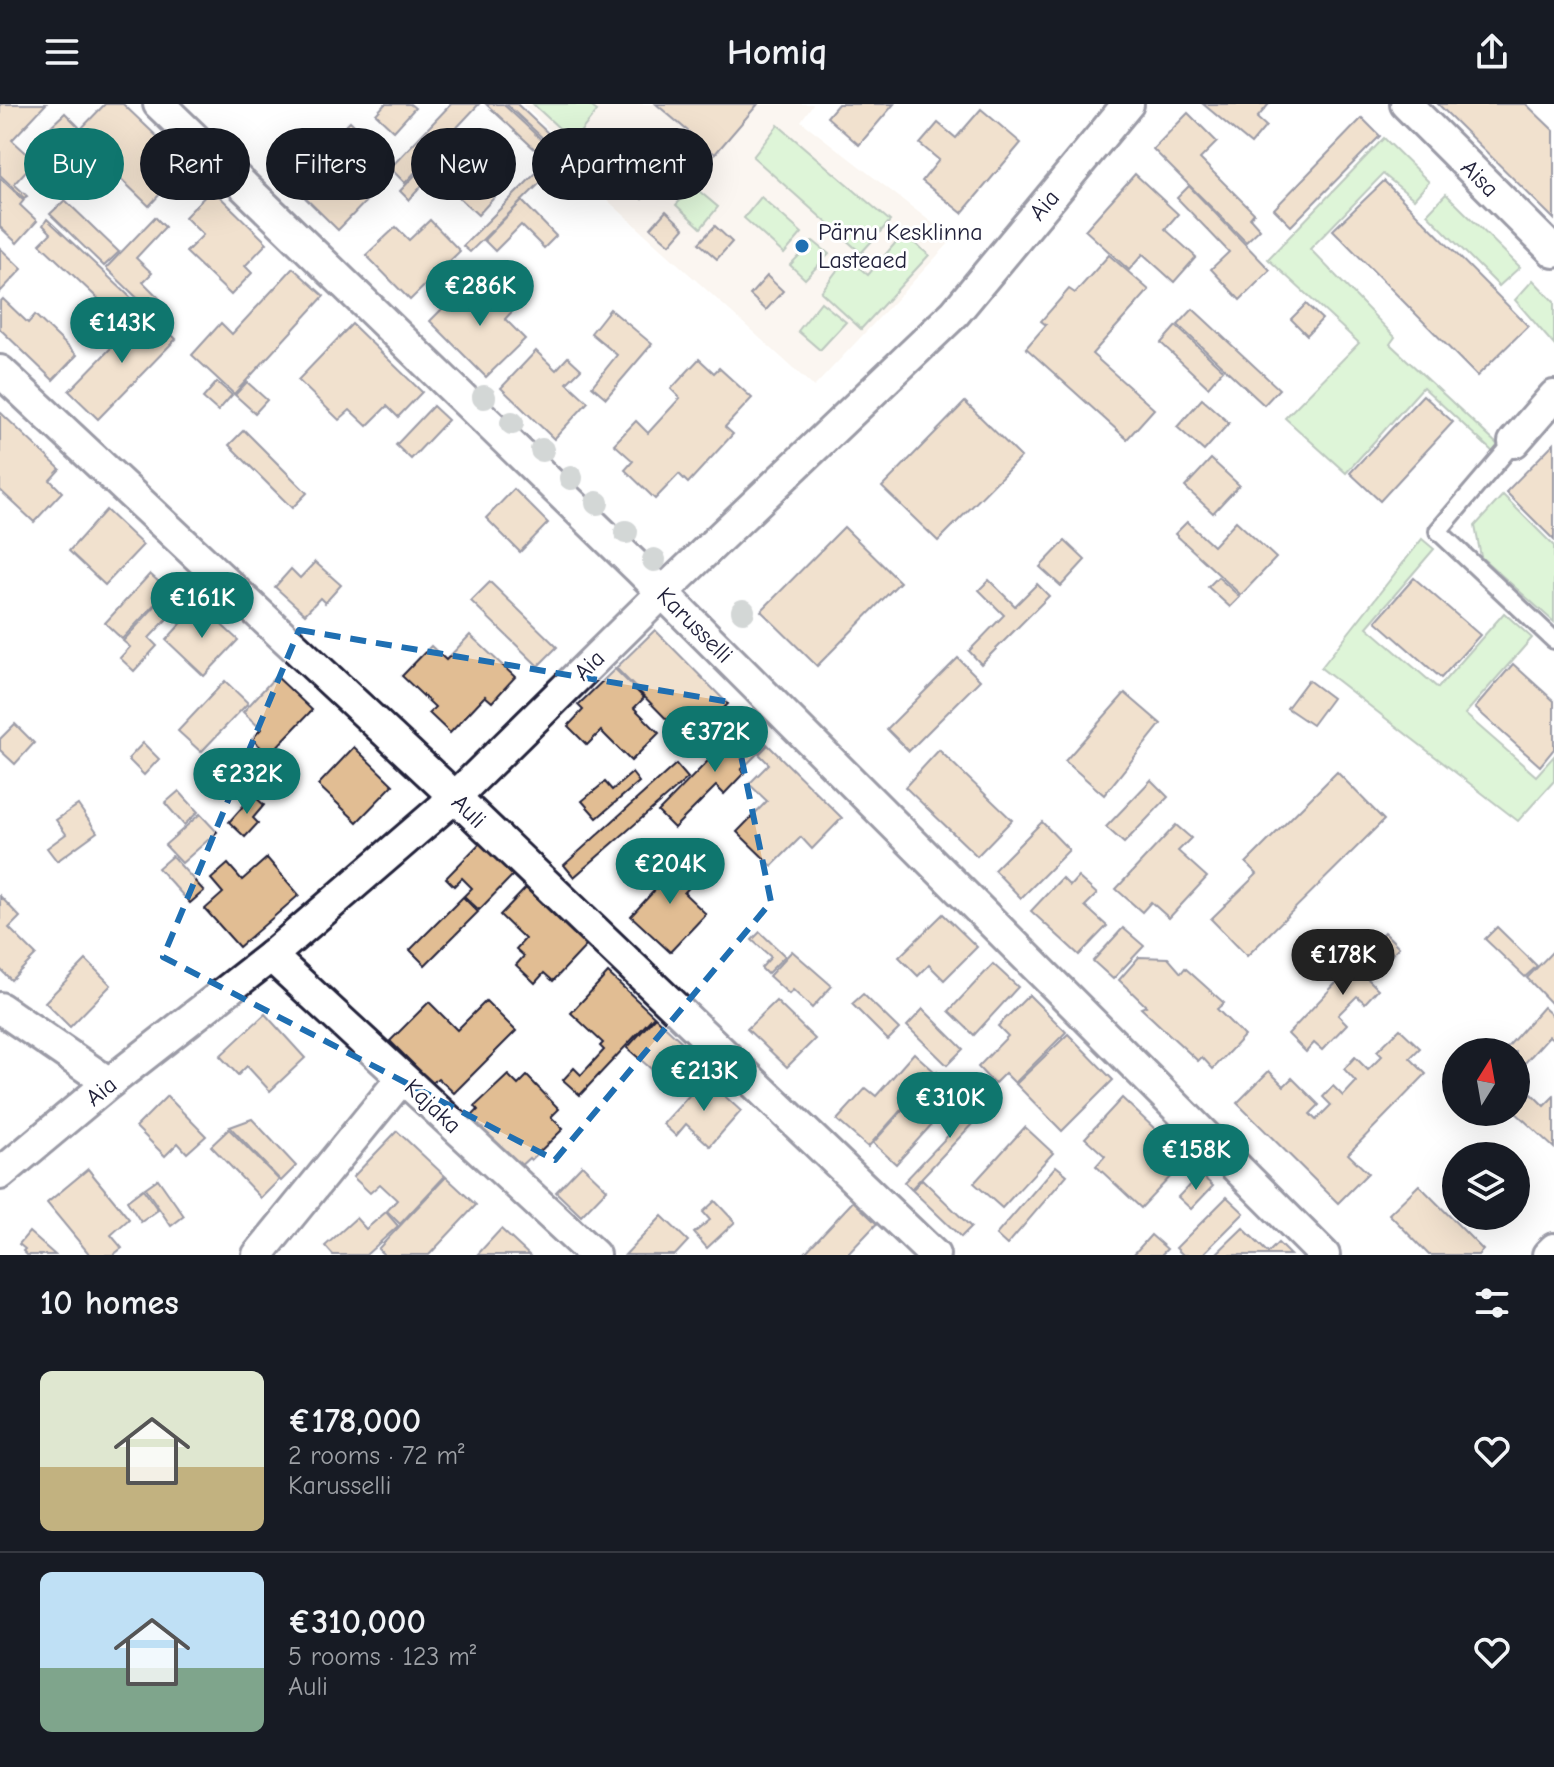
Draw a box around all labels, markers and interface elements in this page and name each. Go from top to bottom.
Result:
icon: menu [40,30,84,74]
icon: share [1470,30,1514,74]
text: Homiq [727,32,827,73]
chip: Buy [24,128,124,200]
chip: Rent [140,128,250,200]
chip: Filters [266,128,395,200]
chip: New [411,128,516,200]
chip: Apartment [532,128,713,200]
street label: Aisa [1455,153,1505,203]
street label: Aia [1023,184,1065,226]
place label: Pärnu Kesklinna Lasteaed [818,218,983,274]
marker: Pärnu Kesklinna Lasteaed [793,237,811,255]
pin: €286K [424,260,536,328]
text: €286K [444,271,516,301]
pin: €143K [66,297,178,365]
text: €143K [88,308,156,338]
pin: €161K [146,572,258,640]
street label: Karusselli [651,581,739,669]
text: €161K [169,583,235,613]
street label: Aia [568,644,610,686]
pin: €372K [659,706,771,774]
text: €372K [680,717,750,747]
pin: €232K [191,748,303,816]
text: €232K [211,759,283,789]
street label: Auli [446,788,492,834]
pin: €204K [614,838,726,906]
text: €204K [634,849,706,879]
pin: €178K [1287,929,1399,997]
text: €178K [1309,940,1377,970]
north arrow [1442,1038,1530,1126]
map controls [1442,1038,1530,1230]
pin: €213K [648,1045,760,1113]
text: €213K [670,1056,738,1086]
street label: Aia [80,1070,122,1112]
pin: €310K [894,1072,1006,1140]
street label: Kajaka [399,1073,467,1139]
text: €310K [915,1083,985,1113]
pin: €158K [1140,1124,1252,1192]
text: €158K [1161,1135,1231,1165]
button: layers [1442,1142,1530,1230]
icon: filters [1470,1281,1514,1325]
text: 10 homes [40,1283,179,1323]
text: €178,000 [288,1401,421,1441]
icon: home [104,1403,200,1499]
icon: heart [1470,1429,1514,1473]
text: 2 rooms · 72 m² [288,1441,465,1471]
text: Karusselli [288,1471,391,1501]
text: €310,000 [288,1602,426,1642]
icon: home [104,1604,200,1700]
icon: heart [1470,1630,1514,1674]
text: 5 rooms · 123 m² [288,1642,476,1672]
text: Auli [288,1672,328,1702]

